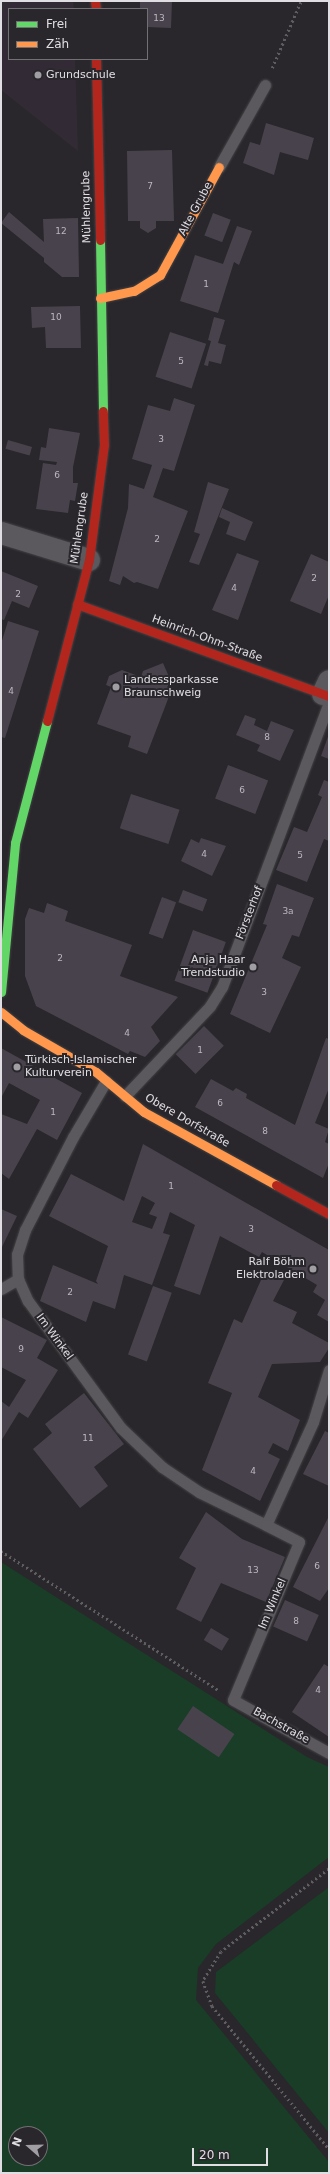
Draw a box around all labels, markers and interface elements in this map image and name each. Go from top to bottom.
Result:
legend [8,8,148,60]
house number: 13 [153,13,165,23]
text: Frei [46,17,67,31]
text: Zäh [46,37,69,51]
place label: Grundschule [46,68,116,82]
marker: Grundschule [33,70,43,80]
street label: Mühlengrube [80,171,94,243]
street label: Alte Grube [176,180,216,238]
house number: 7 [147,181,153,191]
house number: 12 [55,226,67,236]
house number: 1 [203,279,209,289]
house number: 10 [50,312,62,322]
house number: 5 [178,356,184,366]
house number: 3 [158,434,164,444]
house number: 6 [54,470,60,480]
street label: Mühlengrube [68,491,92,565]
house number: 2 [154,534,160,544]
house number: 2 [311,573,317,583]
house number: 4 [231,583,237,593]
house number: 2 [15,589,21,599]
street label: Heinrich-Ohm-Straße [150,613,264,665]
place label: Landessparkasse Braunschweig [124,674,218,700]
marker: Landessparkasse Braunschweig [111,682,121,692]
house number: 4 [8,686,14,696]
house number: 8 [264,732,270,742]
house number: 6 [239,785,245,795]
house number: 4 [201,849,207,859]
house number: 5 [297,850,303,860]
street label: Försterhof [234,885,266,941]
house number: 3a [282,906,294,916]
house number: 2 [57,953,63,963]
place label: Anja Haar Trendstudio [181,954,245,980]
marker: Anja Haar Trendstudio [248,962,258,972]
house number: 3 [261,987,267,997]
house number: 4 [124,1028,130,1038]
house number: 1 [197,1045,203,1055]
place label: Türkisch-Islamischer Kulturverein [25,1054,136,1080]
marker: Türkisch-Islamischer Kulturverein [12,1062,22,1072]
street label: Obere Dorfstraße [142,1091,232,1151]
house number: 6 [217,1098,223,1108]
house number: 1 [50,1107,56,1117]
house number: 8 [262,1126,268,1136]
house number: 1 [168,1181,174,1191]
house number: 3 [248,1224,254,1234]
place label: Ralf Böhm Elektroladen [236,1256,305,1282]
marker: Ralf Böhm Elektroladen [308,1264,318,1274]
house number: 2 [67,1287,73,1297]
street label: Im Winkel [33,1311,75,1363]
house number: 9 [18,1344,24,1354]
house number: 11 [82,1433,94,1443]
house number: 4 [250,1466,256,1476]
house number: 6 [314,1561,320,1571]
house number: 13 [247,1565,259,1575]
street label: Im Winkel [256,1577,290,1631]
house number: 8 [293,1616,299,1626]
house number: 4 [315,1685,321,1695]
street label: Bachstraße [251,1705,311,1747]
north arrow [8,2126,48,2166]
text: N [10,2136,25,2149]
scale bar [194,2140,270,2166]
text: 20 m [199,2148,230,2162]

